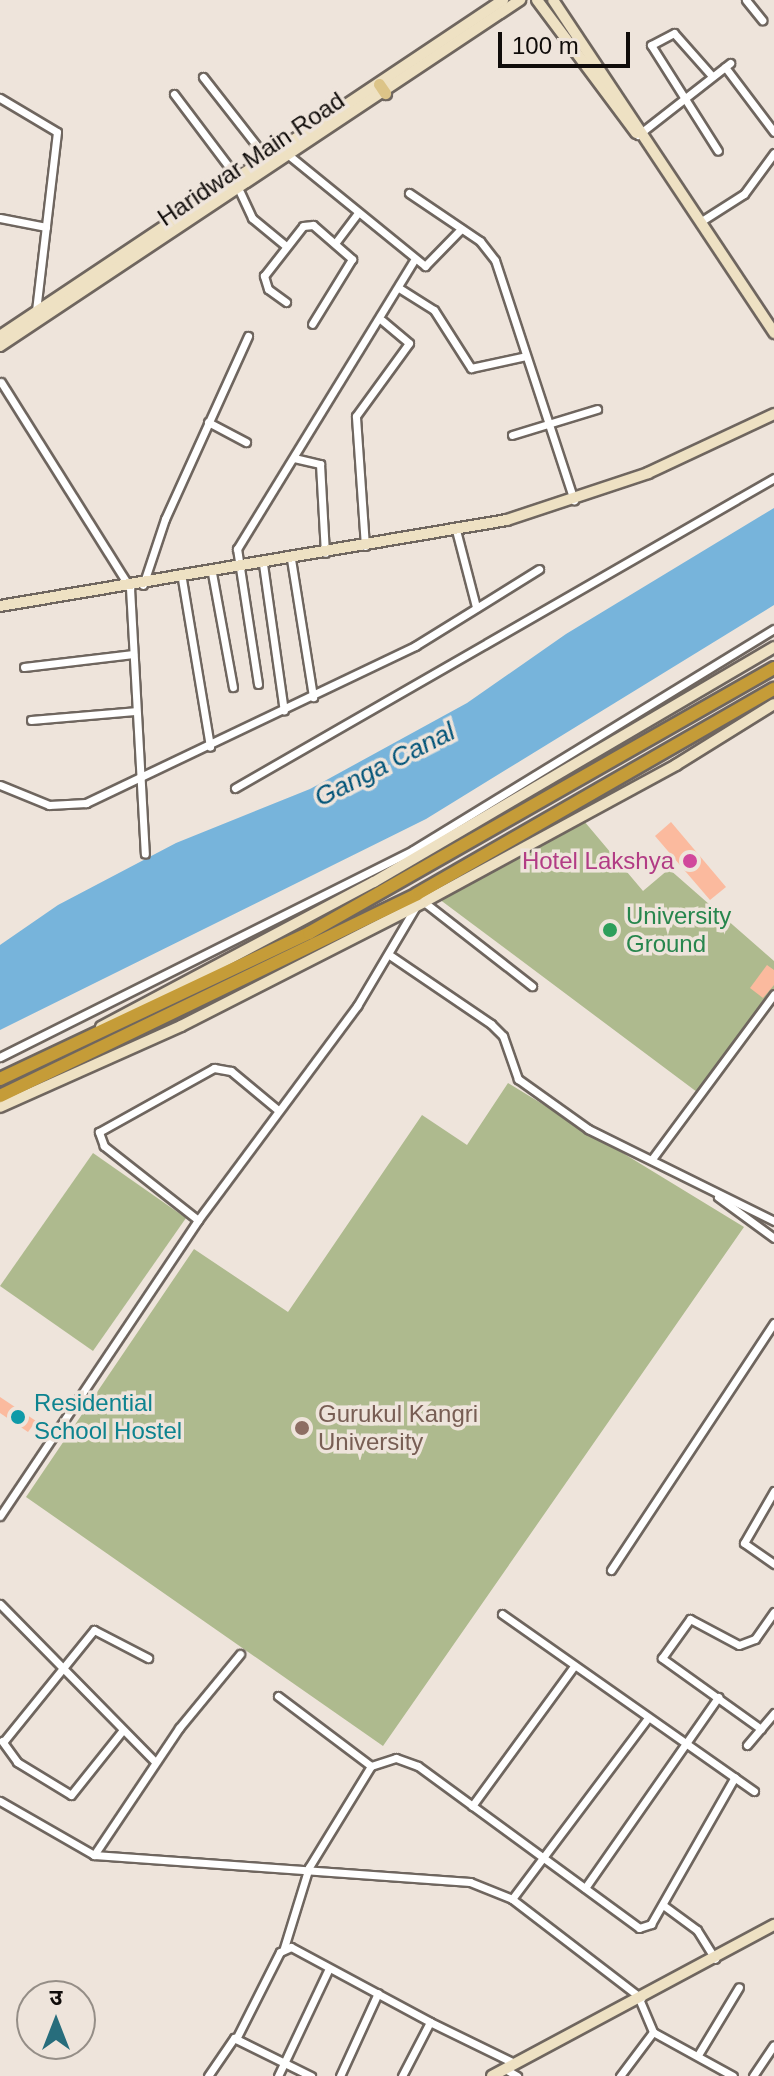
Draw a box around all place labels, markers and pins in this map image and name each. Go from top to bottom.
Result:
place label: Hotel Lakshya [522,847,674,875]
marker: Hotel Lakshya [681,852,699,870]
place label: University Ground [626,902,731,958]
marker: University Ground [601,921,619,939]
place label: Residential School Hostel [34,1389,182,1445]
place label: Gurukul Kangri University [318,1400,478,1456]
marker: Residential School Hostel [9,1408,27,1426]
marker: Gurukul Kangri University [293,1419,311,1437]

